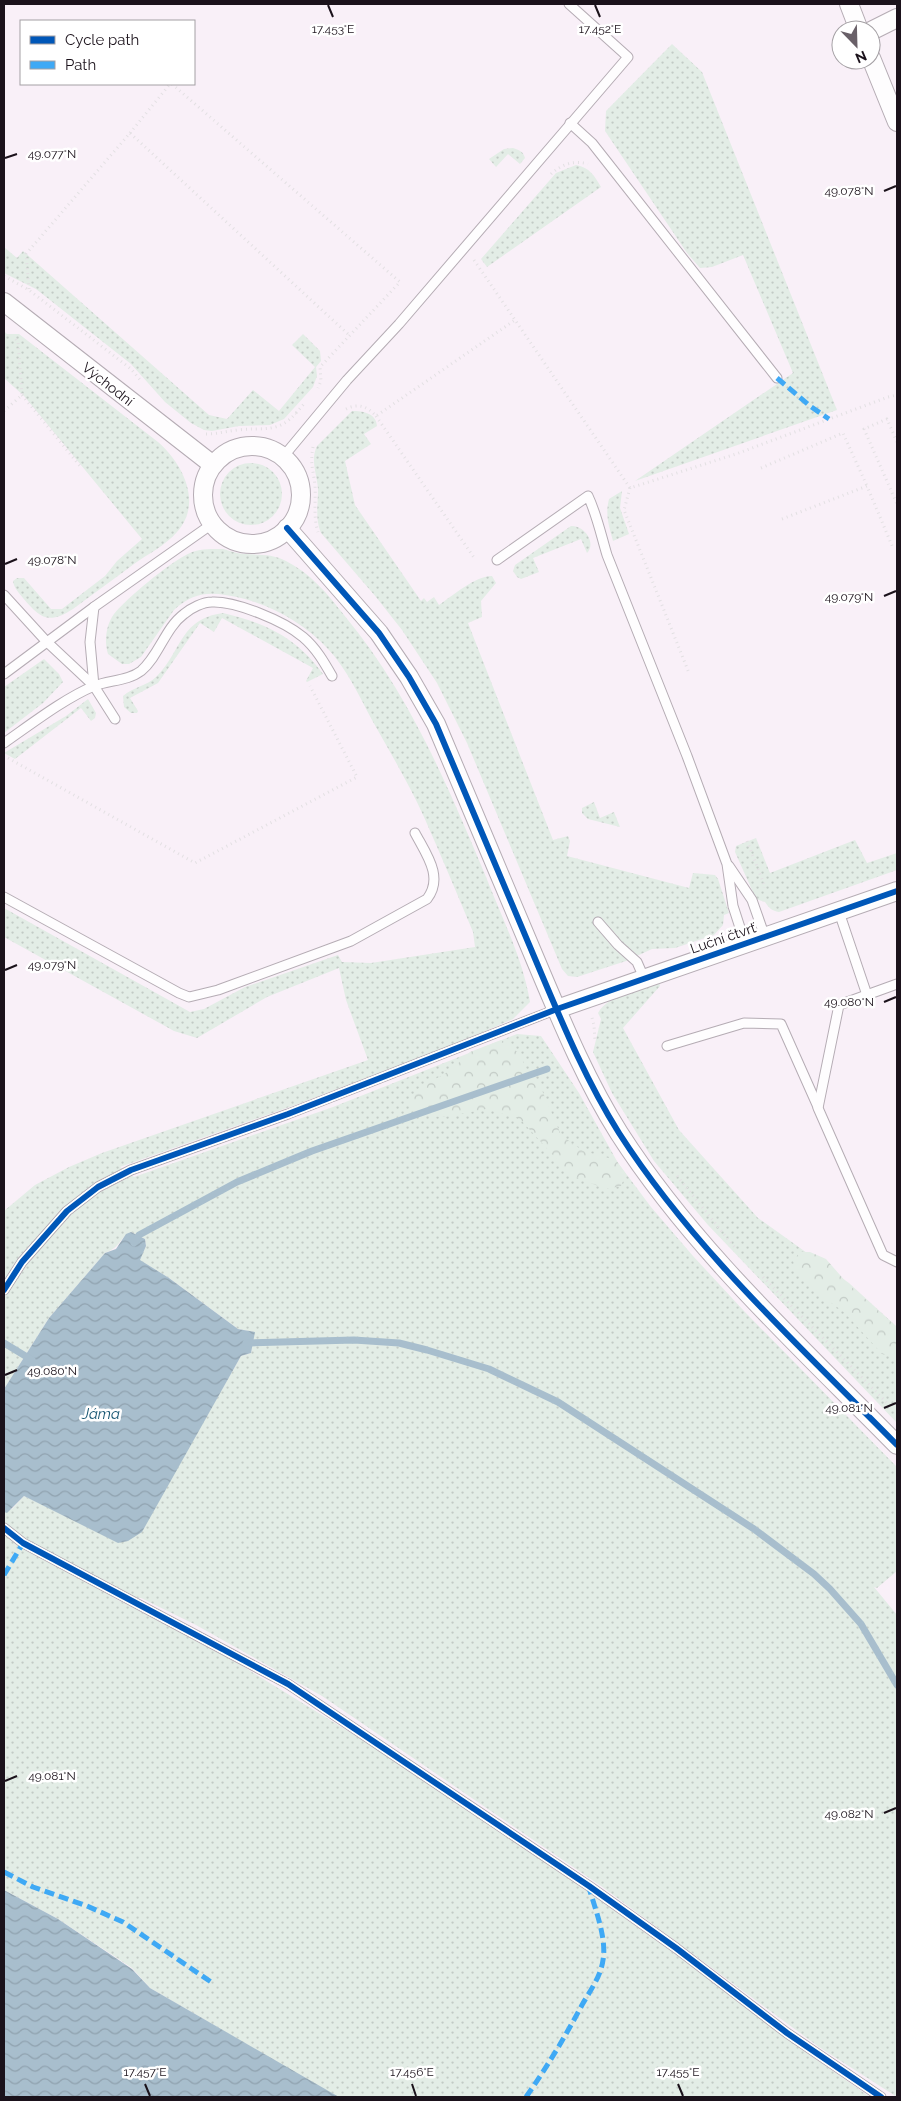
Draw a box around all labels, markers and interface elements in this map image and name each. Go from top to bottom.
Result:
legend [20,20,195,85]
north arrow [831,20,881,70]
text: 17.453°E [312,22,354,36]
text: 17.452°E [579,22,621,36]
text: Cycle path [65,31,139,49]
text: N [853,48,869,66]
text: Path [65,56,96,74]
text: 49.077°N [28,147,76,161]
text: 49.078°N [824,184,874,198]
street label: Východní [79,359,138,410]
text: 49.078°N [27,553,77,567]
text: 49.079°N [825,590,873,604]
street label: Luční čtvrť [688,919,759,957]
text: 49.079°N [28,958,76,972]
text: 49.080°N [824,995,874,1009]
text: 49.080°N [27,1364,77,1378]
text: 49.081°N [825,1401,873,1415]
water label: Jáma [81,1405,120,1423]
text: 49.081°N [28,1769,76,1783]
text: 49.082°N [825,1807,873,1821]
text: 17.457°E [124,2065,166,2079]
text: 17.456°E [390,2065,434,2079]
text: 17.455°E [656,2065,700,2079]

